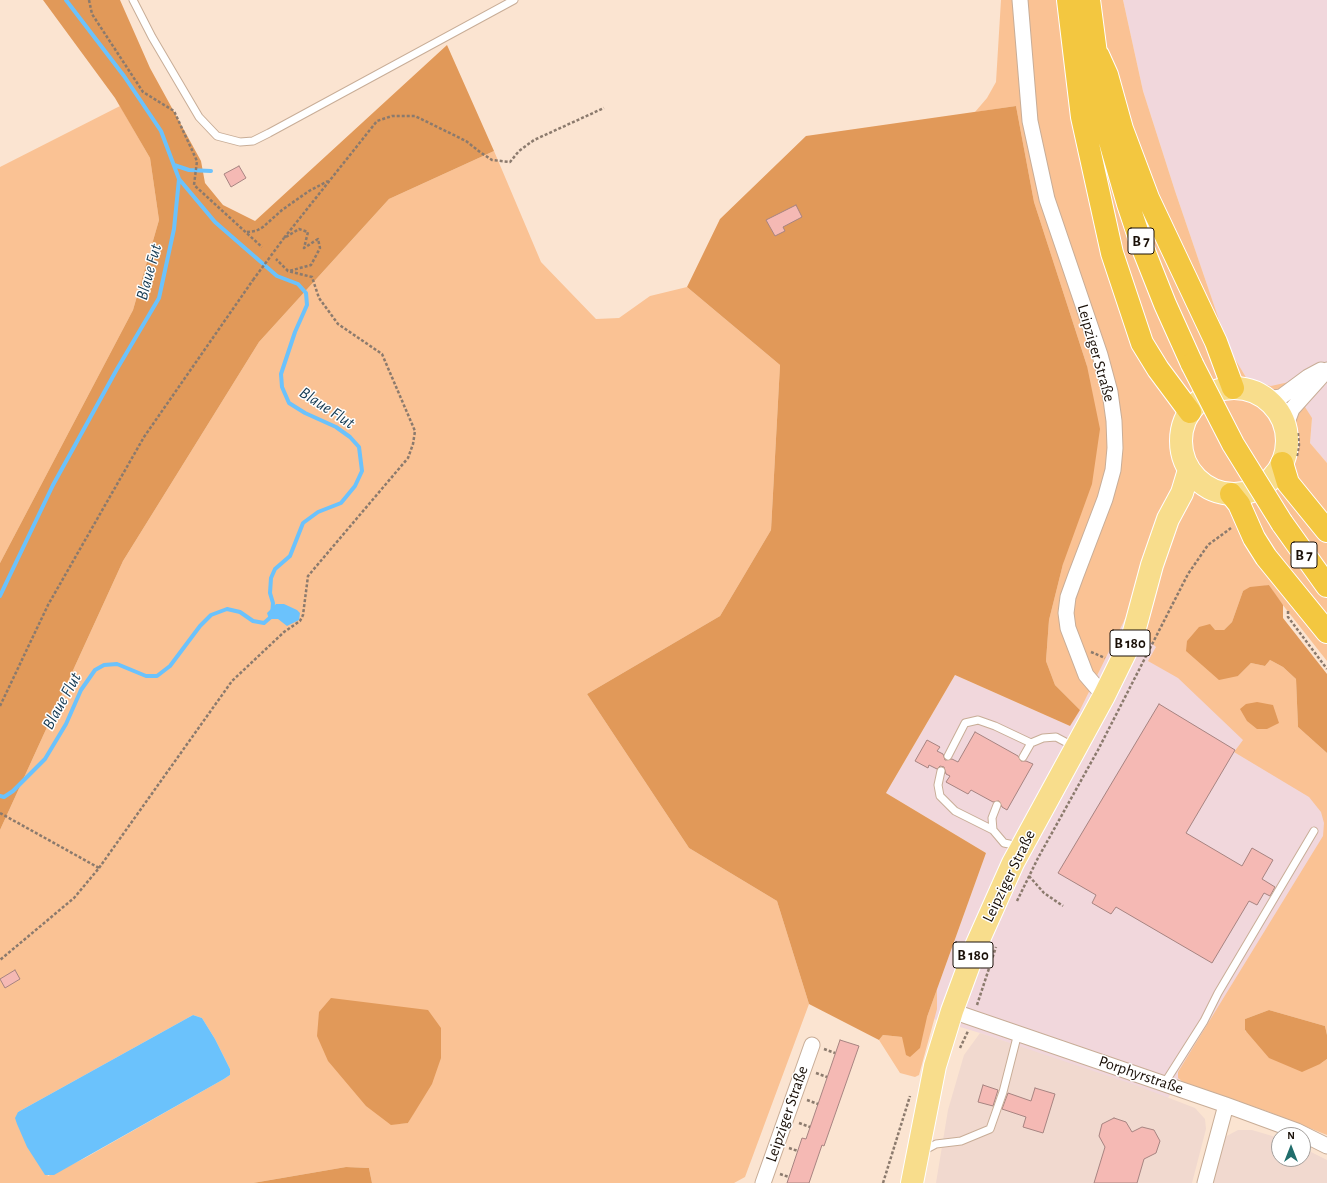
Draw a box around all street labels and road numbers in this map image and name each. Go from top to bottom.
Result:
road number: B 7 [1128,228,1154,254]
street label: Leipziger Straße [1073,302,1119,404]
road number: B 7 [1291,542,1317,568]
road number: B 180 [1110,630,1150,656]
street label: Leipziger Straße [978,827,1040,925]
road number: B 180 [953,942,993,968]
street label: Porphyrstraße [1096,1052,1186,1098]
street label: Leipziger Straße [762,1063,812,1165]

